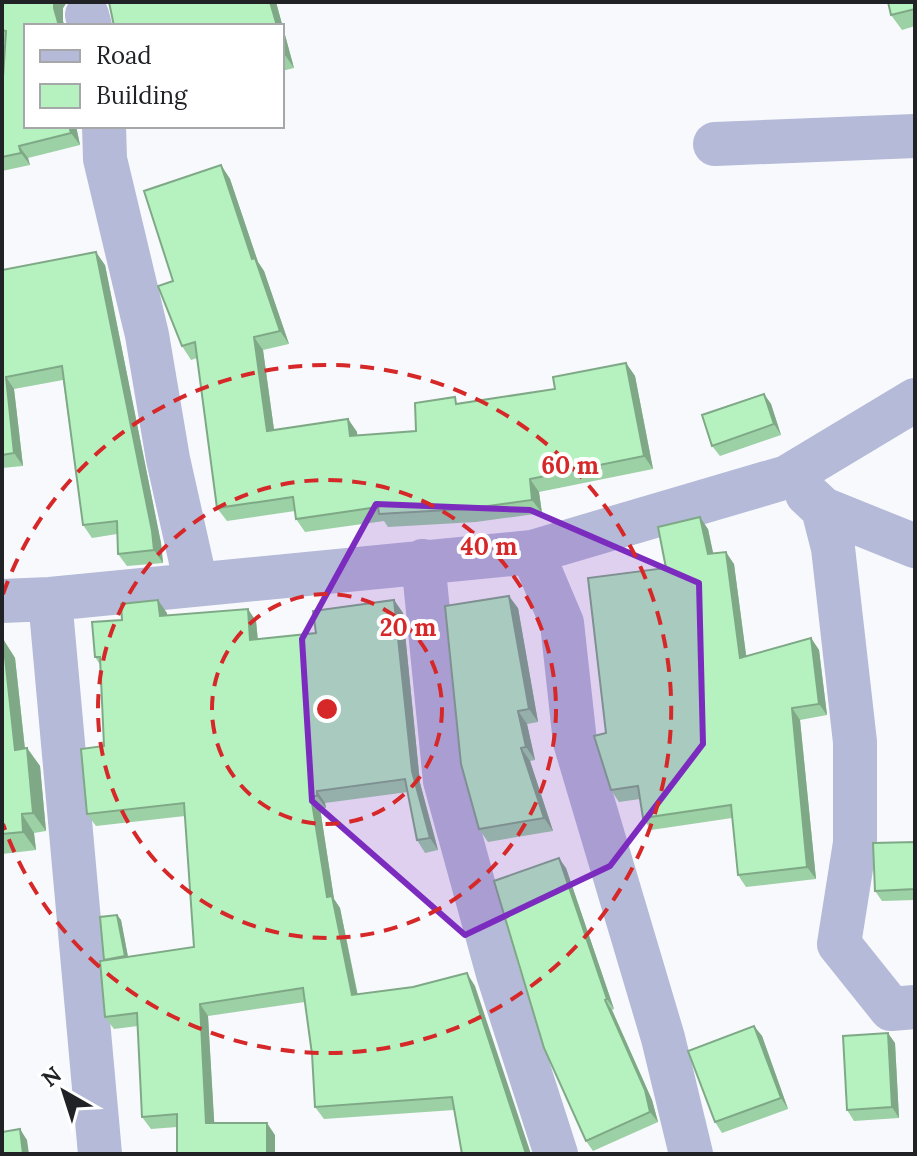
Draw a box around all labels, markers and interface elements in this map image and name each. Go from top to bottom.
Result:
legend [24,24,284,128]
text: Road [96,40,152,71]
text: Building [96,80,188,111]
text: 60 m [541,450,599,481]
text: 40 m [461,531,517,562]
text: 20 m [380,612,436,643]
centre of rings [313,695,341,723]
north arrow [24,1052,104,1132]
text: N [36,1060,67,1093]

